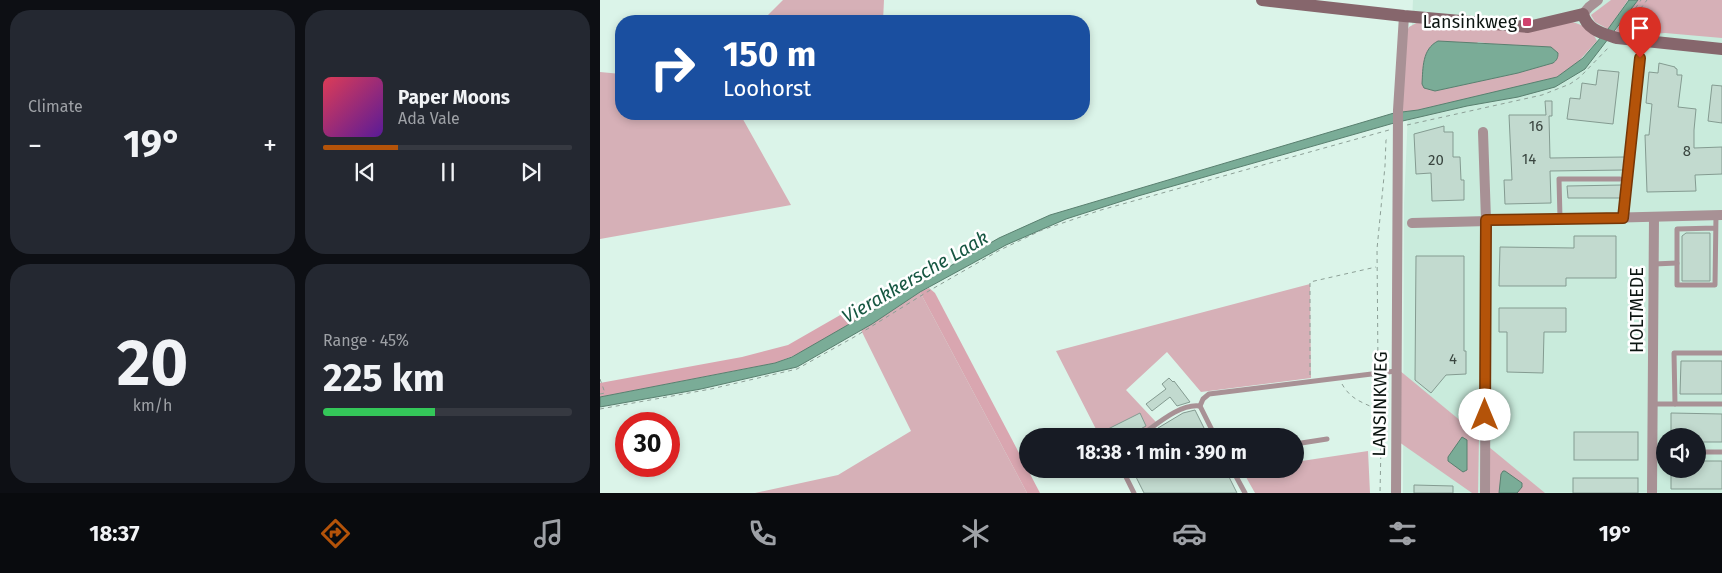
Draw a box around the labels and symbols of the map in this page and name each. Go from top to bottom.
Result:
pin [1619,7,1661,58]
place label: Lansinkweg [1423,11,1518,33]
marker: Lansinkweg [1521,16,1533,28]
house number: 16 [1529,117,1543,135]
house number: 8 [1683,142,1691,160]
house number: 14 [1522,150,1536,168]
house number: 20 [1428,151,1444,169]
water label: Vierakkersche Laak [838,226,992,328]
street label: HOLTMEDE [1626,267,1648,353]
house number: 4 [1449,350,1457,368]
street label: LANSINKWEG [1368,351,1392,457]
position arrow [1458,388,1510,440]
speed limit sign: 30 [615,412,680,477]

